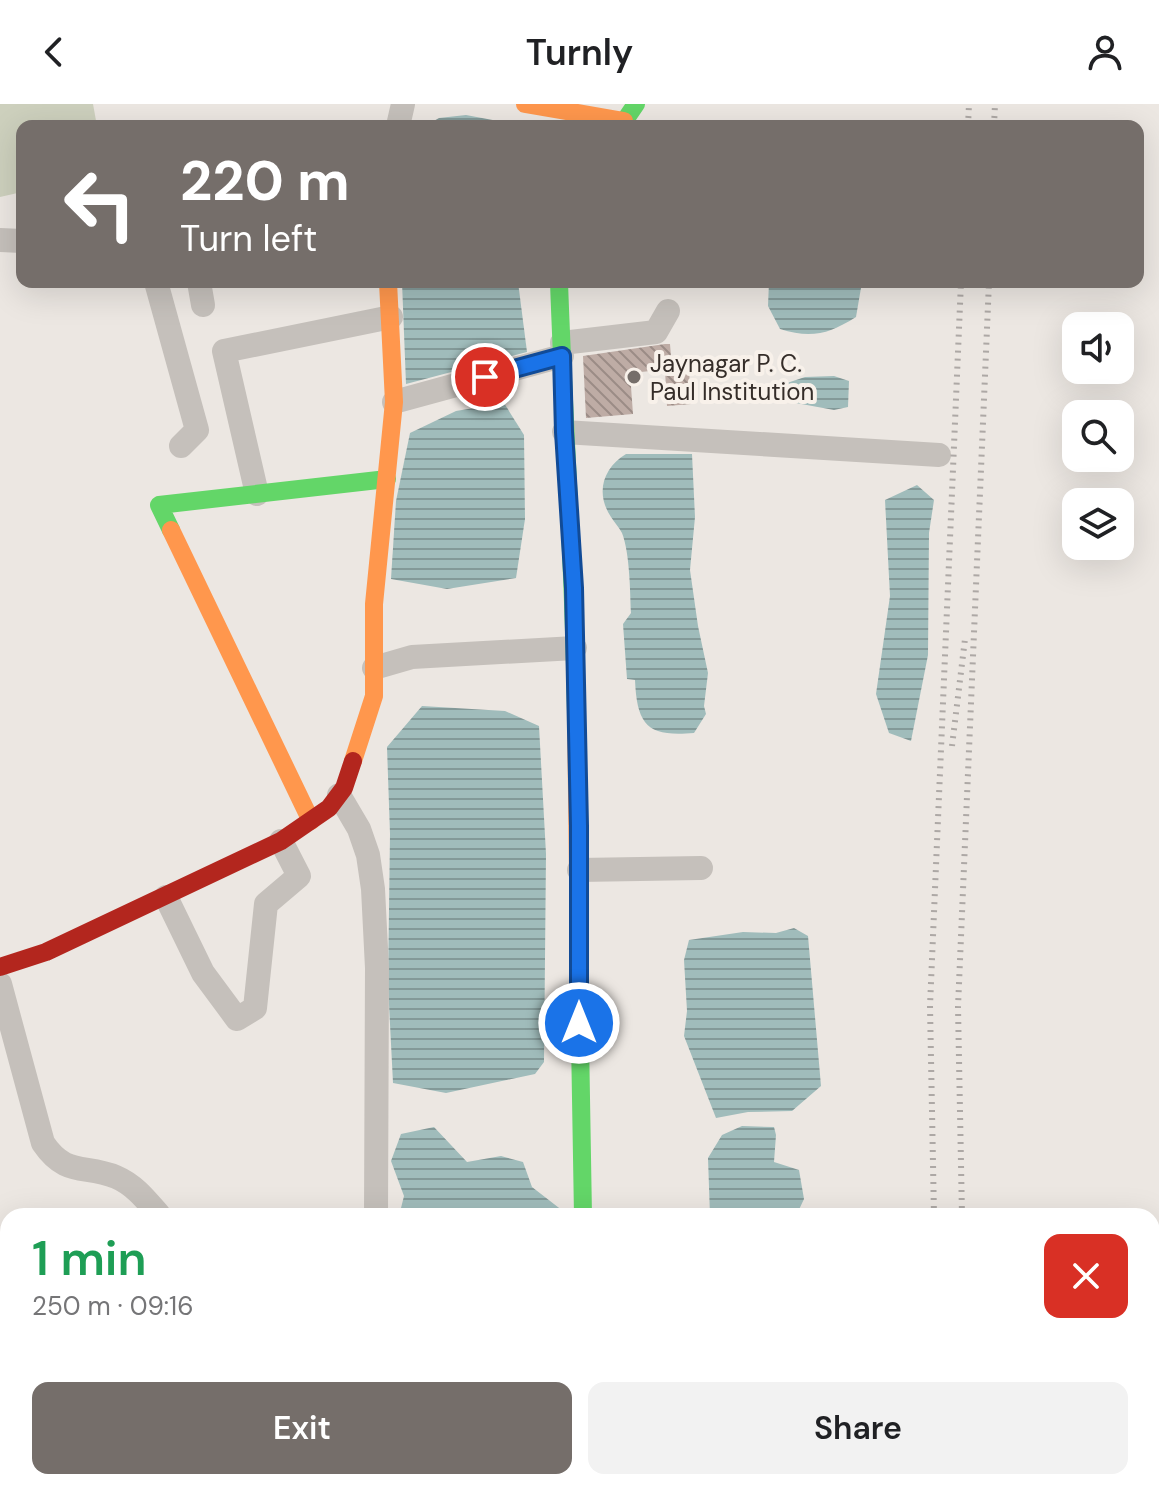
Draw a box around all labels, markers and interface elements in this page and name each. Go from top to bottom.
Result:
text: Turnly [526,29,633,76]
icon: back [32,30,76,74]
icon: person [1083,30,1127,74]
text: 220 m [180,144,350,217]
icon: left [48,152,152,256]
text: Turn left [180,215,317,262]
map controls [1062,312,1134,560]
button: sound [1062,312,1134,384]
pin [451,343,519,411]
place label: Jaynagar P. C. Paul Institution [650,348,814,407]
icon: arrive [463,355,507,399]
marker: Jaynagar P. C. Paul Institution [625,368,643,386]
button: search [1062,400,1134,472]
button: layers [1062,488,1134,560]
position arrow [537,981,621,1065]
text: 1 min [32,1227,147,1290]
button: close [1044,1234,1128,1318]
text: 250 m · 09:16 [32,1289,194,1323]
button: Exit [32,1382,572,1474]
button: Share [588,1382,1128,1474]

